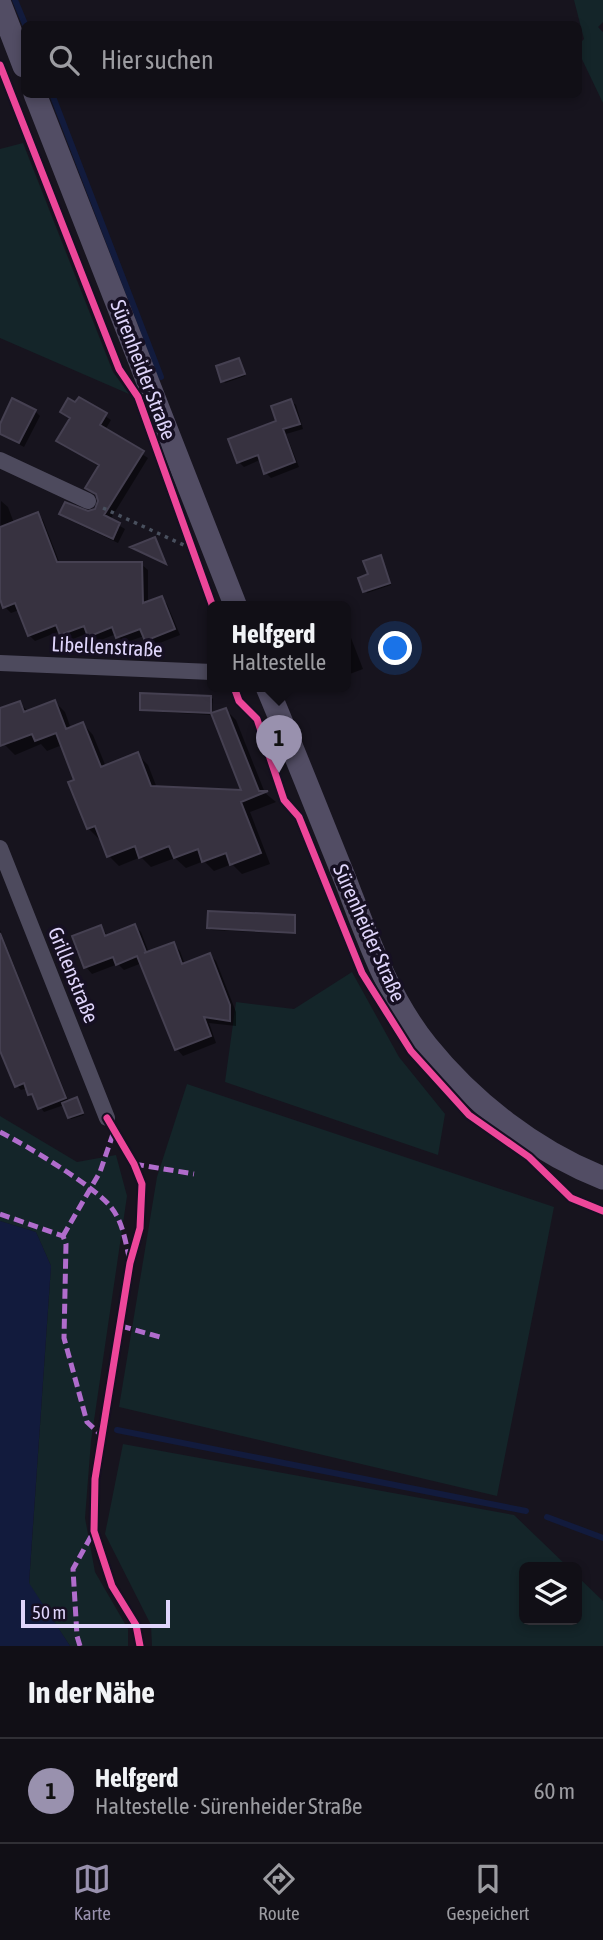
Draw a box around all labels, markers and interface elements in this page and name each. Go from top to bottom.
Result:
search box [21,21,582,98]
icon: search [45,41,83,79]
text: Hier suchen [101,45,214,75]
street label: Sürenheider Straße [106,296,182,443]
popup [207,601,351,692]
text: Helfgerd [232,619,315,649]
street label: Libellenstraße [51,631,163,661]
your location [378,631,412,665]
text: Haltestelle [232,649,326,675]
pin: 1 [256,715,302,773]
street label: Sürenheider Straße [329,860,411,1005]
street label: Grillenstraße [44,923,104,1026]
map controls [519,1562,582,1625]
button: layers [519,1562,582,1625]
scale bar [21,1597,170,1629]
text: 50 m [32,1601,66,1623]
text: In der Nähe [28,1675,155,1709]
text: Helfgerd [95,1763,178,1793]
text: 1 [46,1778,56,1804]
text: 60 m [534,1778,575,1804]
text: Haltestelle · Sürenheider Straße [95,1793,362,1819]
tab: Karte [73,1860,111,1924]
tab: Route [258,1860,300,1924]
tab: Gespeichert [446,1860,530,1924]

